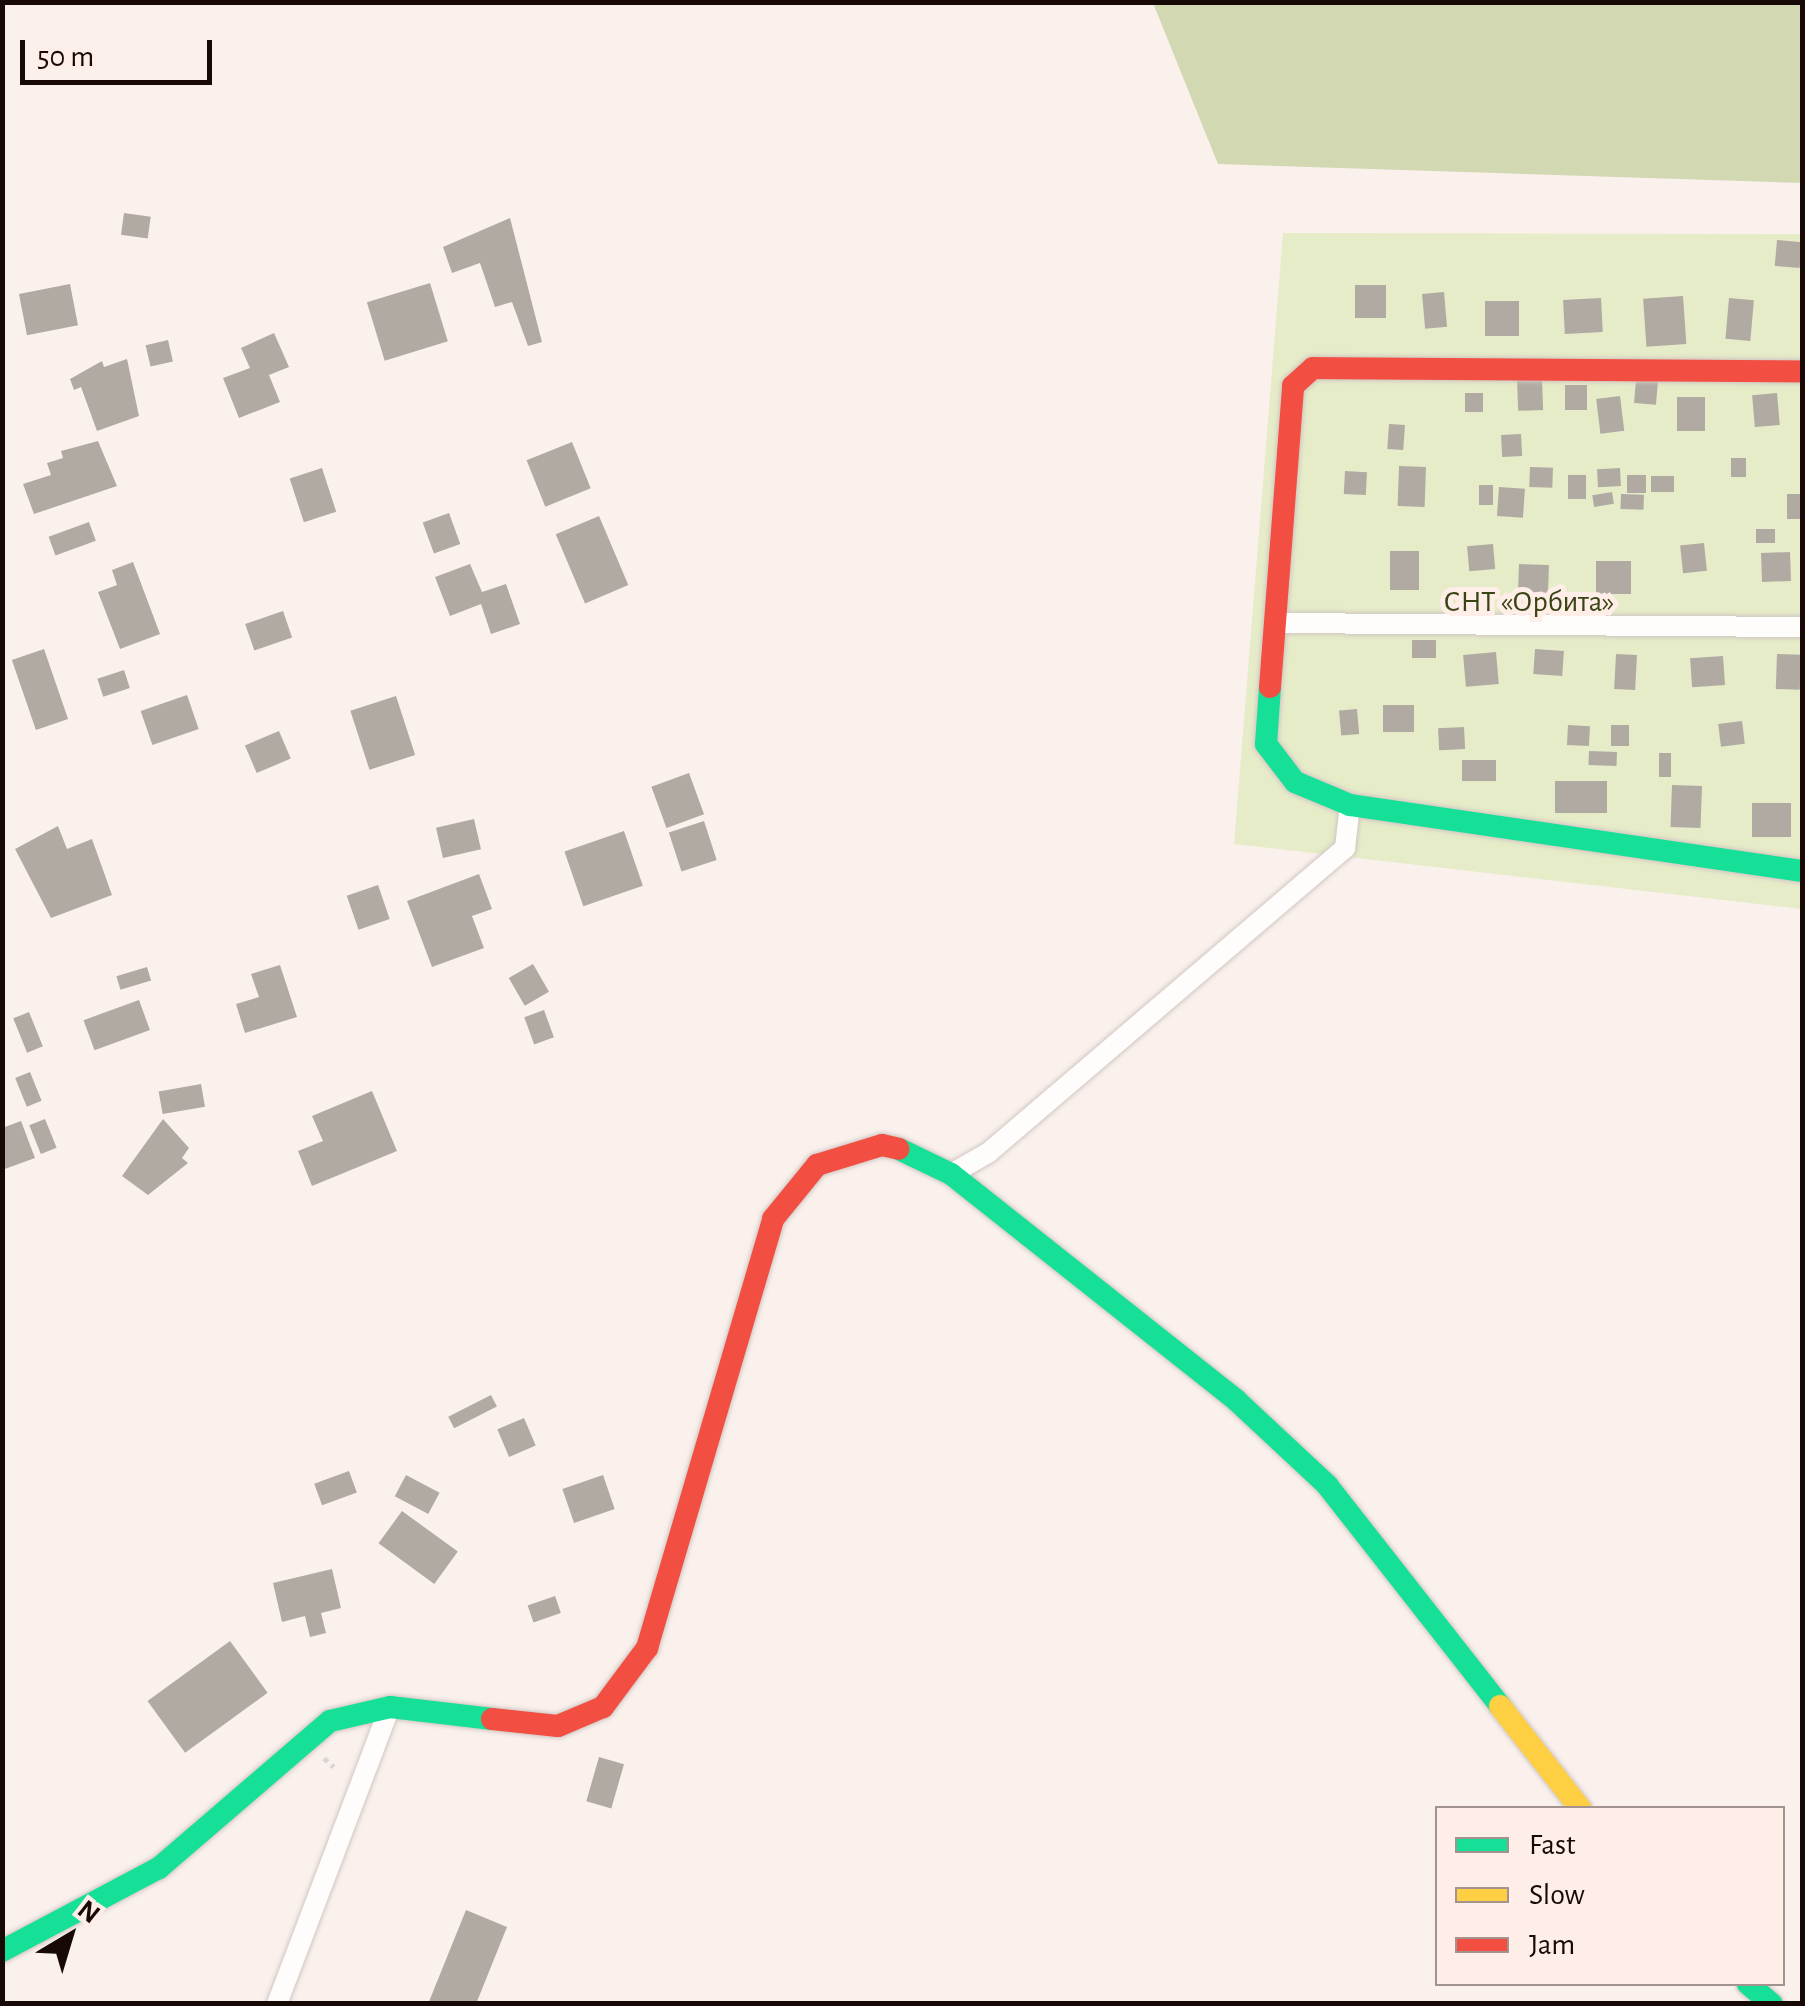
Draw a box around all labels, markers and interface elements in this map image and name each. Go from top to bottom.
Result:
scale bar [25,20,218,82]
text: 50 m [37,42,94,72]
park label: СНТ «Орбита» [1444,584,1614,620]
legend [1435,1806,1785,1986]
text: Fast [1529,1830,1576,1860]
text: Slow [1529,1880,1585,1910]
north arrow [20,1886,120,1986]
text: N [72,1895,105,1929]
text: Jam [1529,1930,1575,1960]

